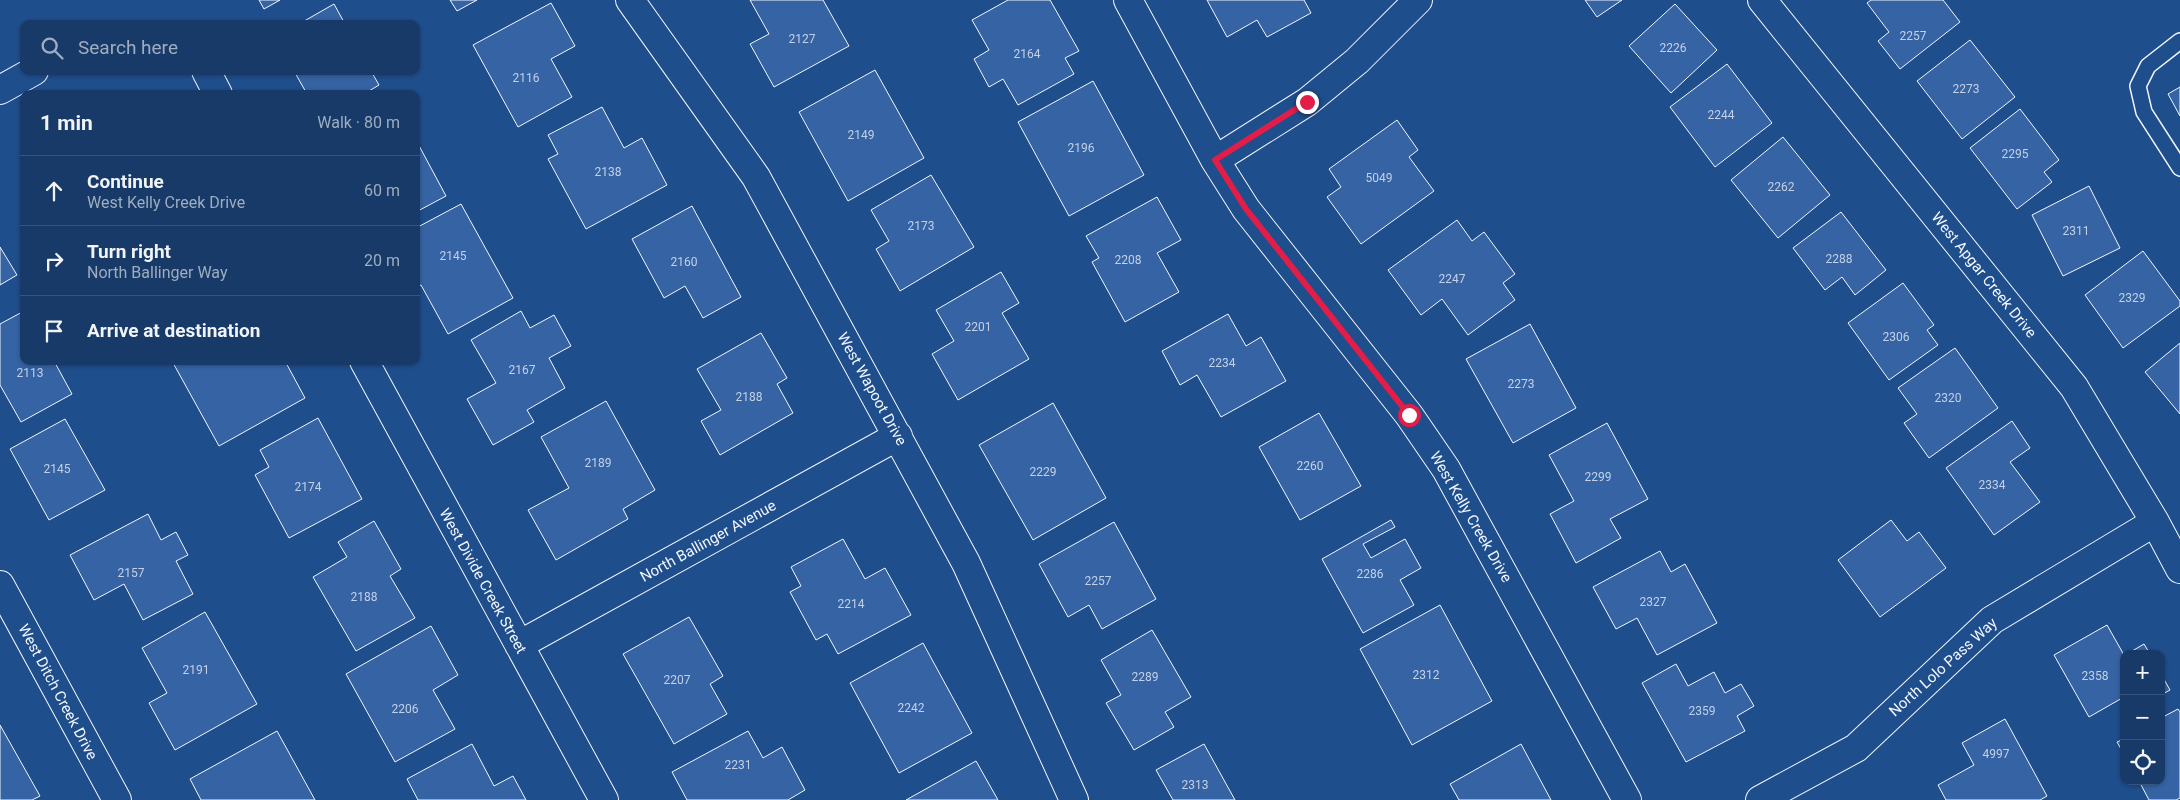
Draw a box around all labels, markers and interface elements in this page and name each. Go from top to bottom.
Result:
search box [20,20,420,75]
house number: 2257 [1900,29,1927,43]
house number: 2127 [789,32,816,46]
icon: search [38,34,66,62]
text: Search here [78,36,178,59]
house number: 2226 [1660,41,1687,55]
house number: 2164 [1014,47,1041,61]
house number: 2116 [513,71,540,85]
house number: 2273 [1953,82,1979,96]
route end [1296,91,1319,114]
house number: 2244 [1708,108,1735,122]
text: 1 min [40,111,93,135]
text: Walk · 80 m [317,113,400,132]
house number: 2149 [848,128,874,142]
house number: 2196 [1068,141,1095,155]
house number: 2295 [2002,147,2029,161]
house number: 2138 [595,165,622,179]
text: Continue [87,170,164,193]
house number: 5049 [1366,171,1392,185]
icon: ahead [40,177,68,205]
house number: 2262 [1768,180,1795,194]
text: 60 m [364,181,400,200]
text: West Kelly Creek Drive [87,193,245,212]
street label: West Apgar Creek Drive [1928,208,2040,342]
house number: 2173 [908,219,934,233]
house number: 2311 [2063,224,2089,238]
text: Turn right [87,240,171,263]
icon: right [40,247,68,275]
house number: 2145 [440,249,467,263]
text: 20 m [364,251,400,270]
house number: 2288 [1826,252,1853,266]
house number: 2208 [1115,253,1142,267]
house number: 2160 [671,255,698,269]
text: North Ballinger Way [87,263,228,282]
house number: 2247 [1439,272,1466,286]
house number: 2329 [2119,291,2145,305]
icon: arrive [40,317,68,345]
text: Arrive at destination [87,319,260,342]
house number: 2201 [965,320,991,334]
street label: West Wapoot Drive [833,329,911,449]
house number: 2306 [1883,330,1910,344]
house number: 2234 [1209,356,1236,370]
house number: 2167 [509,363,536,377]
house number: 2113 [17,366,43,380]
house number: 2273 [1508,377,1534,391]
house number: 2188 [736,390,763,404]
house number: 2320 [1935,391,1962,405]
route start [1398,404,1421,427]
street label: West Kelly Creek Drive [1426,448,1516,586]
house number: 2189 [585,456,611,470]
house number: 2260 [1297,459,1324,473]
house number: 2145 [44,462,71,476]
house number: 2229 [1030,465,1056,479]
house number: 2299 [1585,470,1611,484]
house number: 2334 [1979,478,2006,492]
house number: 2174 [295,480,322,494]
street label: North Ballinger Avenue [637,496,779,586]
street label: West Divide Creek Street [436,505,531,657]
house number: 2157 [118,566,145,580]
house number: 2286 [1357,567,1384,581]
house number: 2257 [1085,574,1112,588]
house number: 2188 [351,590,378,604]
house number: 2327 [1640,595,1667,609]
house number: 2214 [838,597,865,611]
street label: North Lolo Pass Way [1885,614,2001,720]
street label: West Ditch Creek Drive [15,621,101,763]
map controls [2120,650,2165,785]
button: + [2120,650,2165,695]
house number: 2191 [183,663,209,677]
house number: 2312 [1413,668,1440,682]
house number: 2358 [2082,669,2109,683]
house number: 2289 [1132,670,1158,684]
house number: 2207 [664,673,691,687]
button: − [2120,695,2165,740]
house number: 2242 [898,701,925,715]
house number: 2206 [392,702,419,716]
house number: 2359 [1689,704,1715,718]
button: locate [2120,740,2165,785]
house number: 4997 [1983,747,2010,761]
house number: 2231 [725,758,751,772]
house number: 2313 [1182,778,1208,792]

